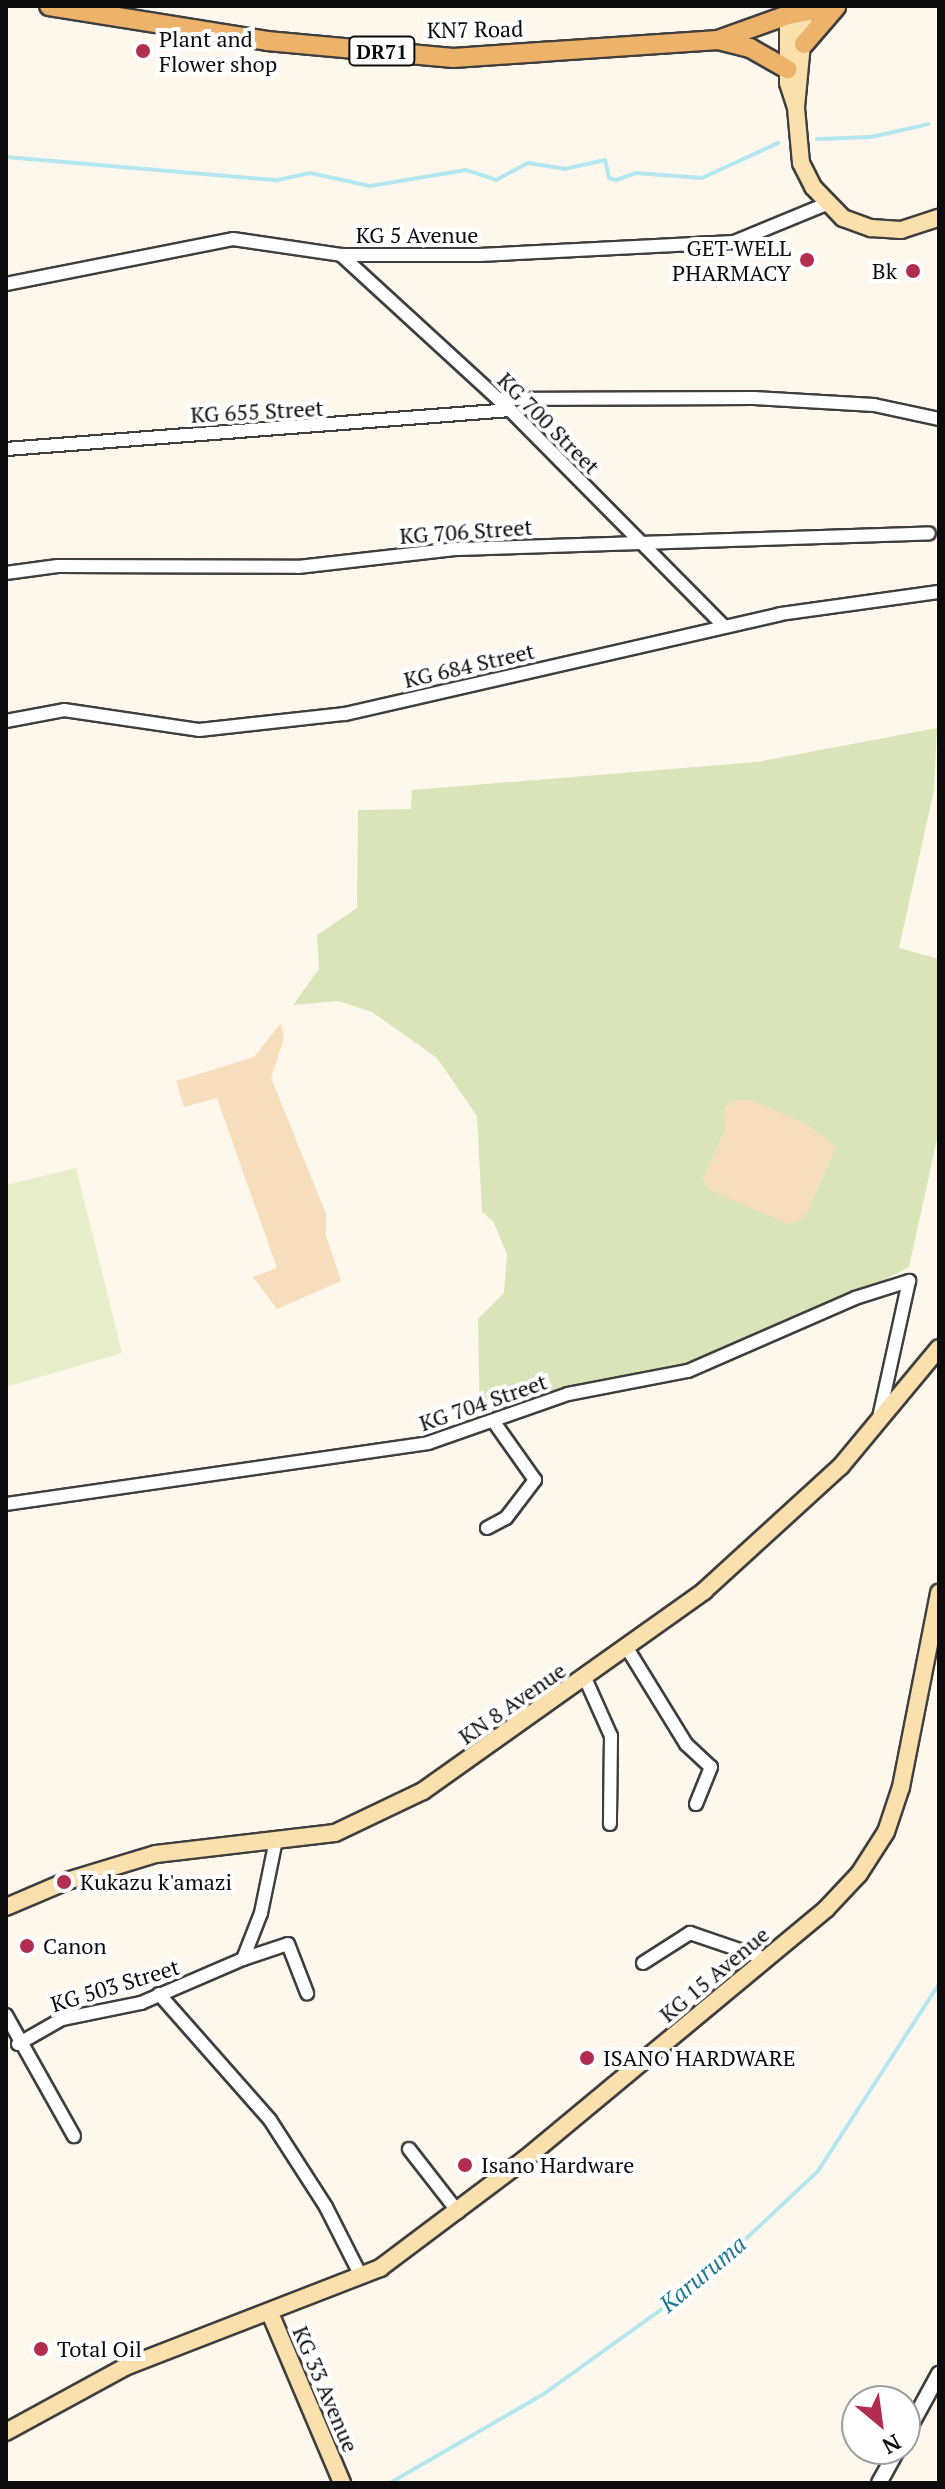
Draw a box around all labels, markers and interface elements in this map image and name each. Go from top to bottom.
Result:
street label: KN7 Road [427,15,523,43]
place label: Plant and Flower shop [159,25,277,76]
road number: DR71 [348,35,416,67]
marker: Plant and Flower shop [134,42,152,60]
street label: KG 5 Avenue [355,222,479,248]
place label: GET WELL PHARMACY [672,234,791,286]
marker: GET WELL PHARMACY [798,251,816,269]
place label: Bk [872,258,897,284]
marker: Bk [904,262,922,280]
street label: KG 700 Street [493,367,605,479]
street label: KG 655 Street [190,394,324,428]
street label: KG 706 Street [399,513,533,549]
street label: KG 684 Street [401,637,537,693]
street label: KG 704 Street [416,1368,550,1436]
street label: KN 8 Avenue [453,1656,571,1750]
place label: Kukazu k'amazi [80,1869,232,1895]
marker: Kukazu k'amazi [55,1873,73,1891]
street label: KG 15 Avenue [654,1921,774,2027]
place label: Canon [43,1933,107,1959]
marker: Canon [18,1937,36,1955]
street label: KG 503 Street [47,1953,183,2017]
place label: ISANO HARDWARE [603,2045,796,2071]
marker: ISANO HARDWARE [578,2049,596,2067]
place label: Isano Hardware [481,2152,634,2178]
marker: Isano Hardware [456,2156,474,2174]
water label: Karuruma [654,2229,752,2319]
street label: KG 33 Avenue [288,2322,364,2456]
place label: Total Oil [57,2336,142,2362]
marker: Total Oil [32,2340,50,2358]
north arrow [841,2385,921,2465]
text: N [878,2428,906,2461]

